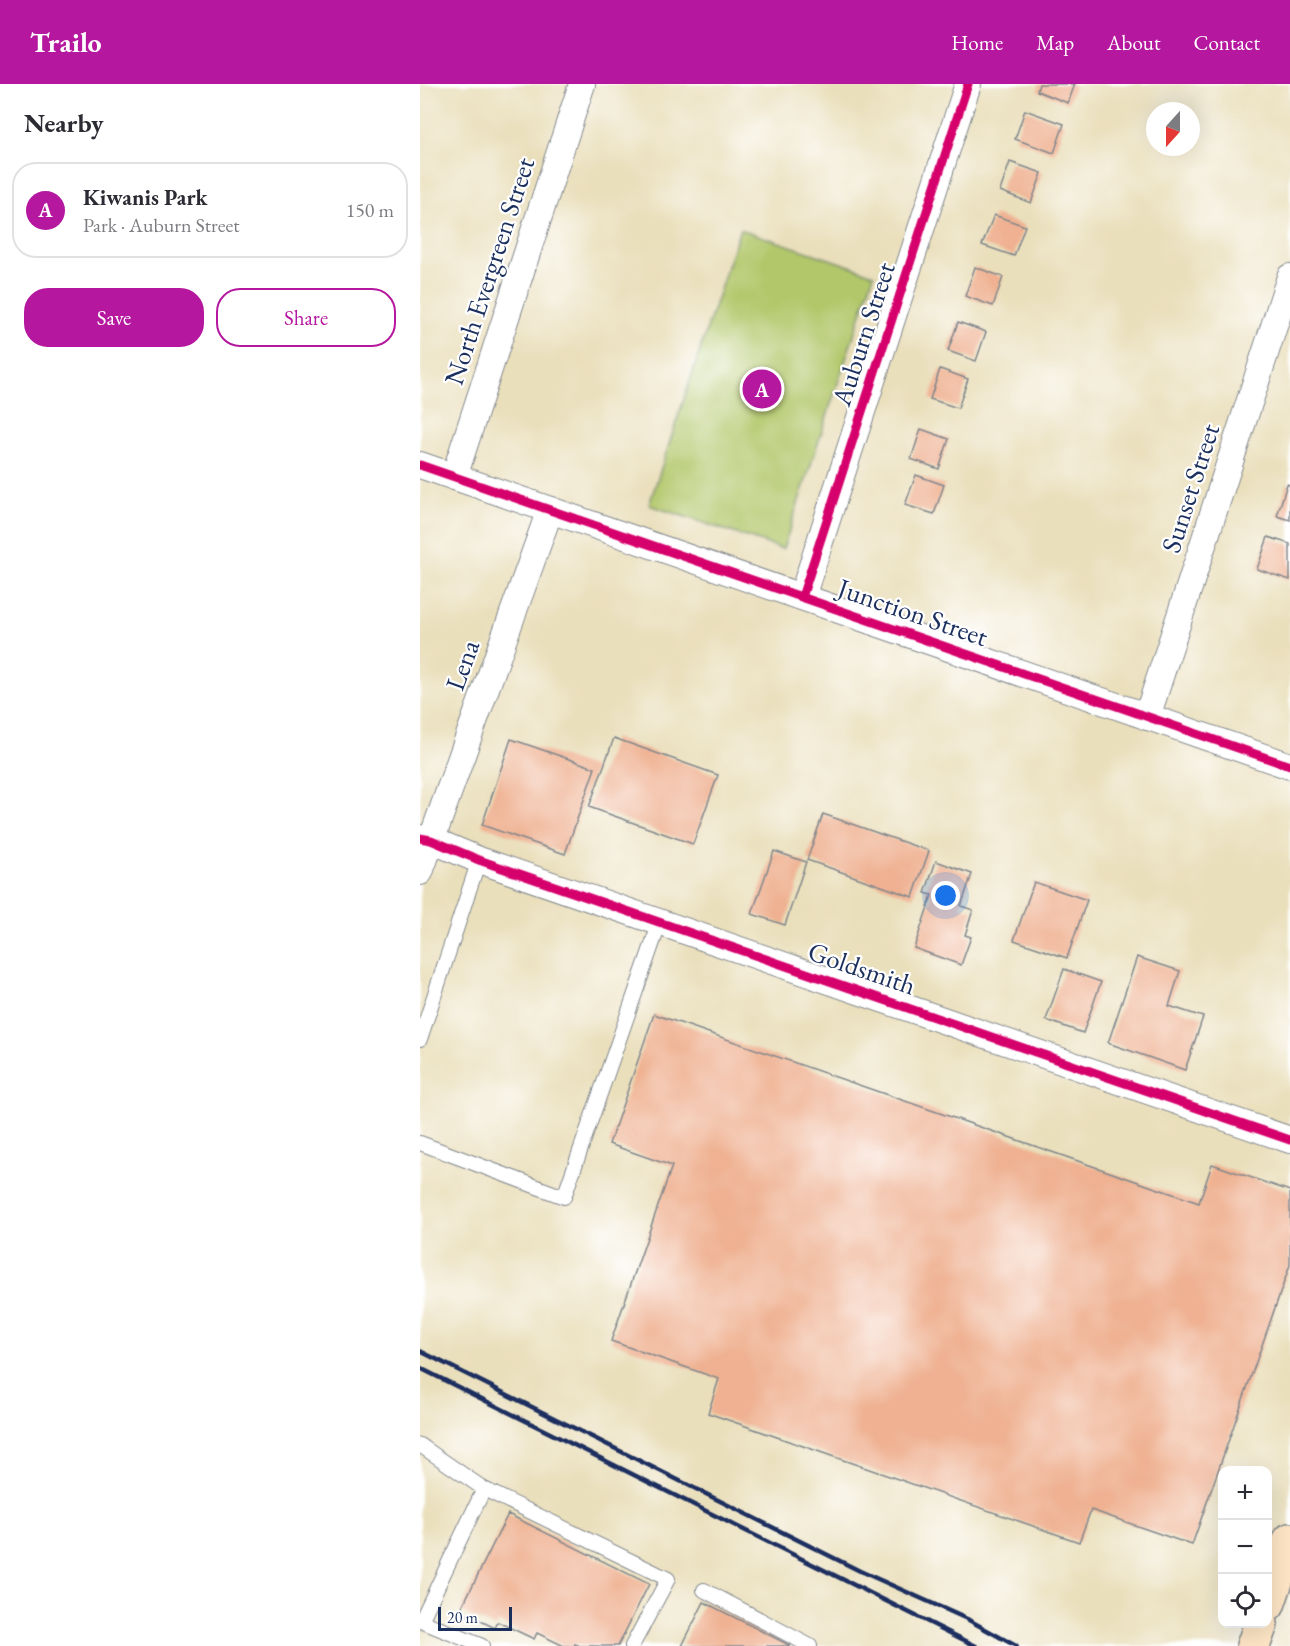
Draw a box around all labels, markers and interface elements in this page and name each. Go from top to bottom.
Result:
text: Trailo [30,24,102,60]
text: Home [951,29,1003,56]
text: Map [1036,29,1074,56]
text: About [1107,29,1160,56]
text: Contact [1193,29,1260,56]
north arrow [1146,102,1200,156]
text: Nearby [24,106,104,140]
street label: North Evergreen Street [436,152,542,389]
text: Kiwanis Park [83,183,208,212]
text: A [38,197,53,223]
text: 150 m [346,197,394,223]
text: Park · Auburn Street [83,212,239,238]
street label: Auburn Street [823,257,903,411]
button: Save [24,288,204,347]
button: Share [216,288,396,347]
pin: A [742,366,782,412]
street label: Sunset Street [1153,419,1227,557]
street label: Junction Street [832,569,993,654]
street label: Lena [437,635,487,695]
your location [931,881,960,910]
street label: Goldsmith [804,933,921,1003]
map controls [1218,1466,1272,1628]
button: + [1218,1466,1272,1520]
button: − [1218,1520,1272,1574]
button: locate [1218,1574,1272,1628]
scale bar [438,1604,512,1632]
text: 20 m [447,1607,478,1628]

